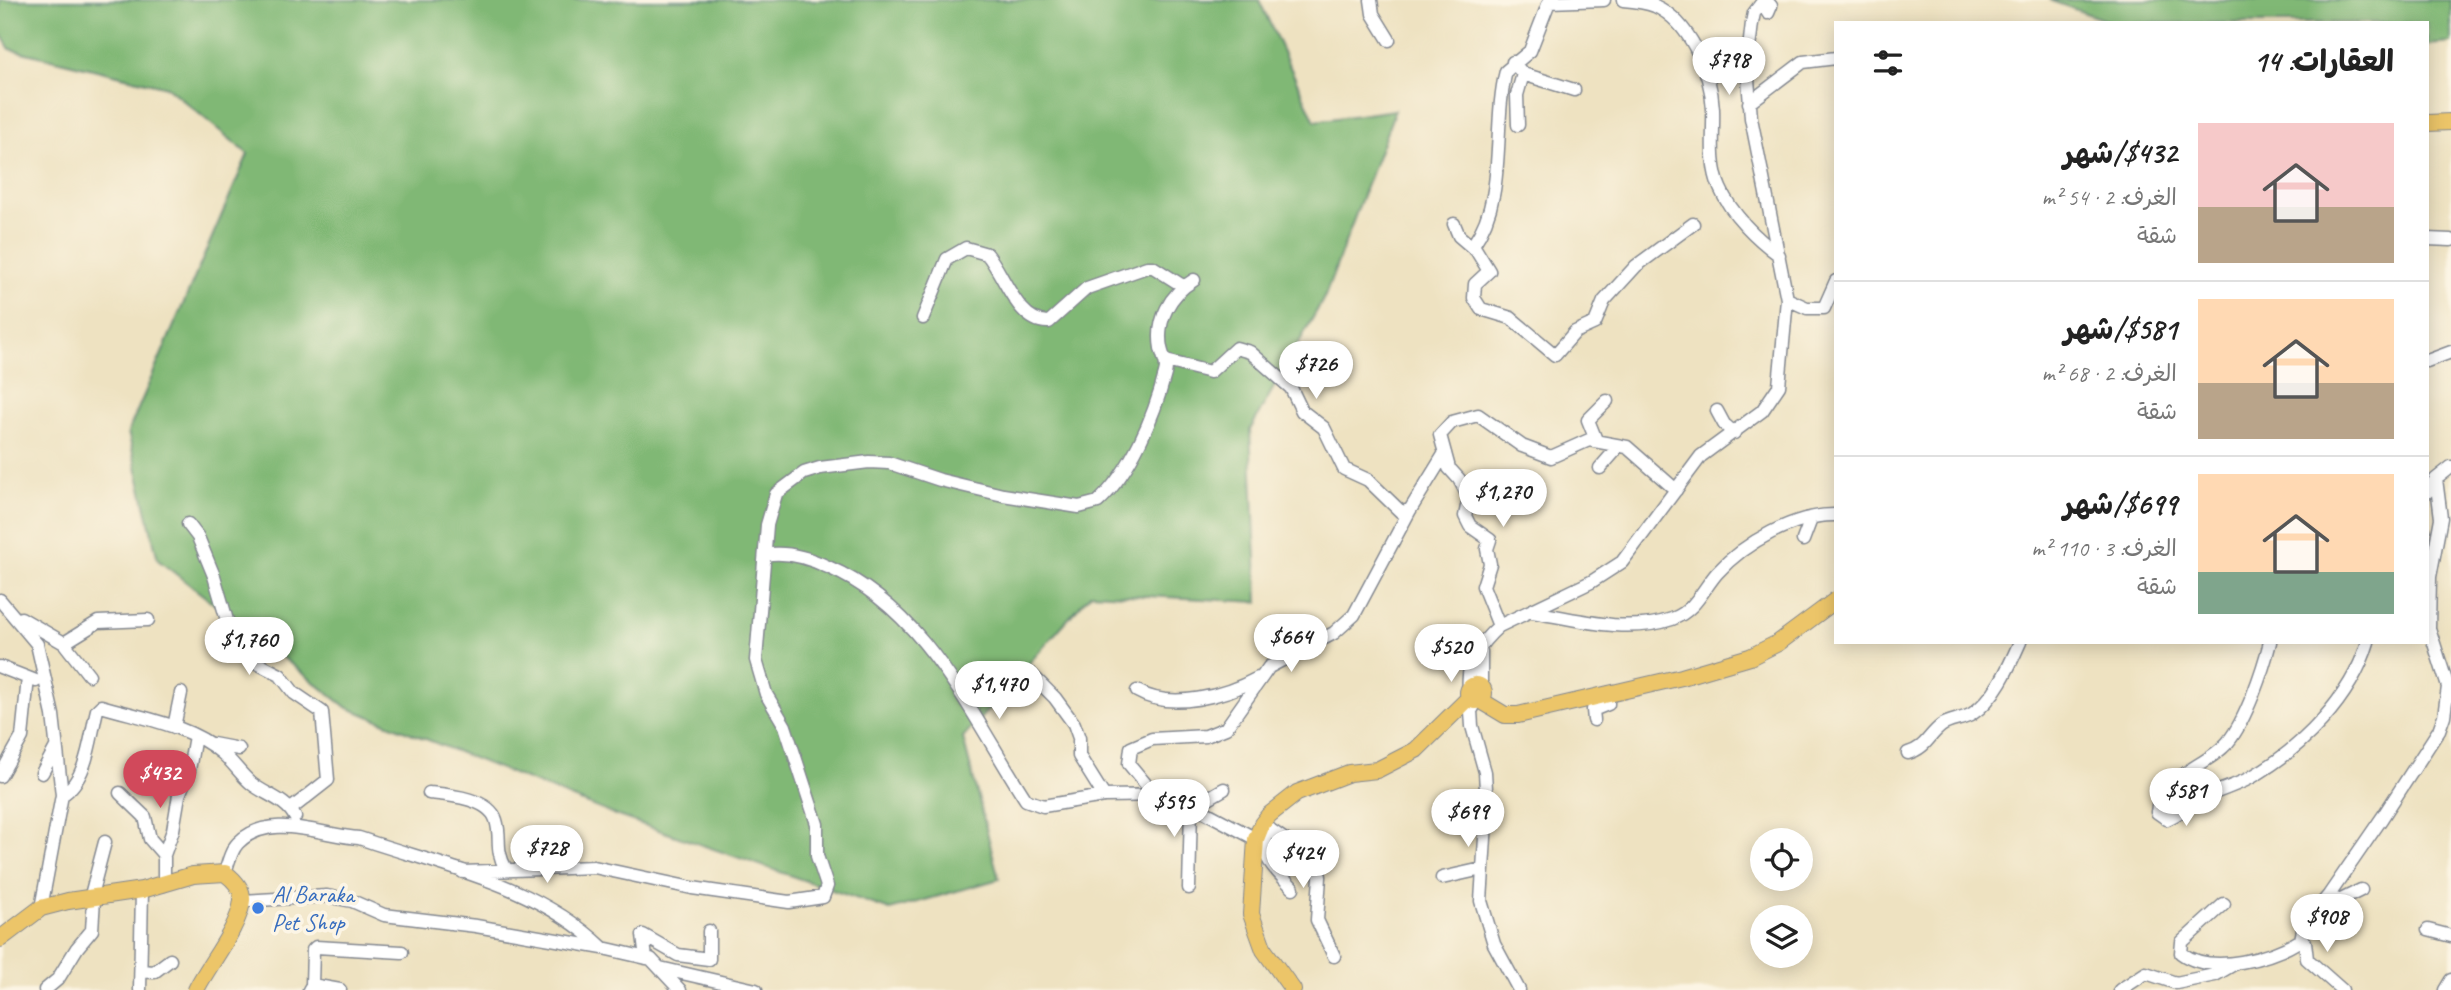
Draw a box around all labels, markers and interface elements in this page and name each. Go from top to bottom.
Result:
pin: $798 [1688,38,1770,97]
text: العقارات: 14 [2253,42,2394,80]
icon: filters [1869,44,1907,82]
text: $798 [1708,45,1750,74]
text: $432/شهر [2063,134,2177,172]
icon: home [2254,151,2338,235]
text: الغرف: 2 · 54 m² [2042,183,2177,212]
text: شقة [2137,221,2177,250]
text: $581/شهر [2064,310,2177,348]
icon: home [2254,327,2338,411]
pin: $726 [1275,342,1357,401]
text: $726 [1295,349,1337,378]
text: الغرف: 2 · 68 m² [2042,359,2177,388]
text: شقة [2137,397,2177,426]
pin: $1,270 [1446,470,1560,529]
text: $1,270 [1475,477,1531,506]
text: $699/شهر [2063,485,2177,523]
icon: home [2254,502,2338,586]
text: الغرف: 3 · 110 m² [2031,534,2177,563]
text: شقة [2137,572,2177,601]
pin: $664 [1250,614,1332,674]
pin: $1,760 [192,618,306,677]
text: $664 [1270,622,1312,651]
pin: $520 [1410,624,1492,684]
text: $1,760 [221,625,277,654]
text: $520 [1430,632,1472,661]
pin: $1,470 [942,662,1056,721]
text: $1,470 [971,669,1027,698]
pin: $432 [119,750,201,810]
text: $432 [139,758,181,787]
pin: $581 [2145,768,2227,828]
text: $581 [2165,776,2207,805]
pin: $595 [1133,780,1215,839]
text: $595 [1154,787,1194,816]
pin: $699 [1427,790,1509,849]
text: $699 [1447,797,1489,826]
pin: $728 [506,826,588,885]
map controls [1750,828,1813,968]
button: locate [1750,828,1813,891]
pin: $424 [1262,830,1344,890]
text: $728 [526,833,568,862]
text: $424 [1282,838,1324,867]
place label: Al Baraka Pet Shop [272,879,356,937]
pin: $908 [2286,894,2368,954]
marker: Al Baraka Pet Shop [250,900,266,916]
text: $908 [2306,902,2348,931]
button: layers [1750,905,1813,968]

